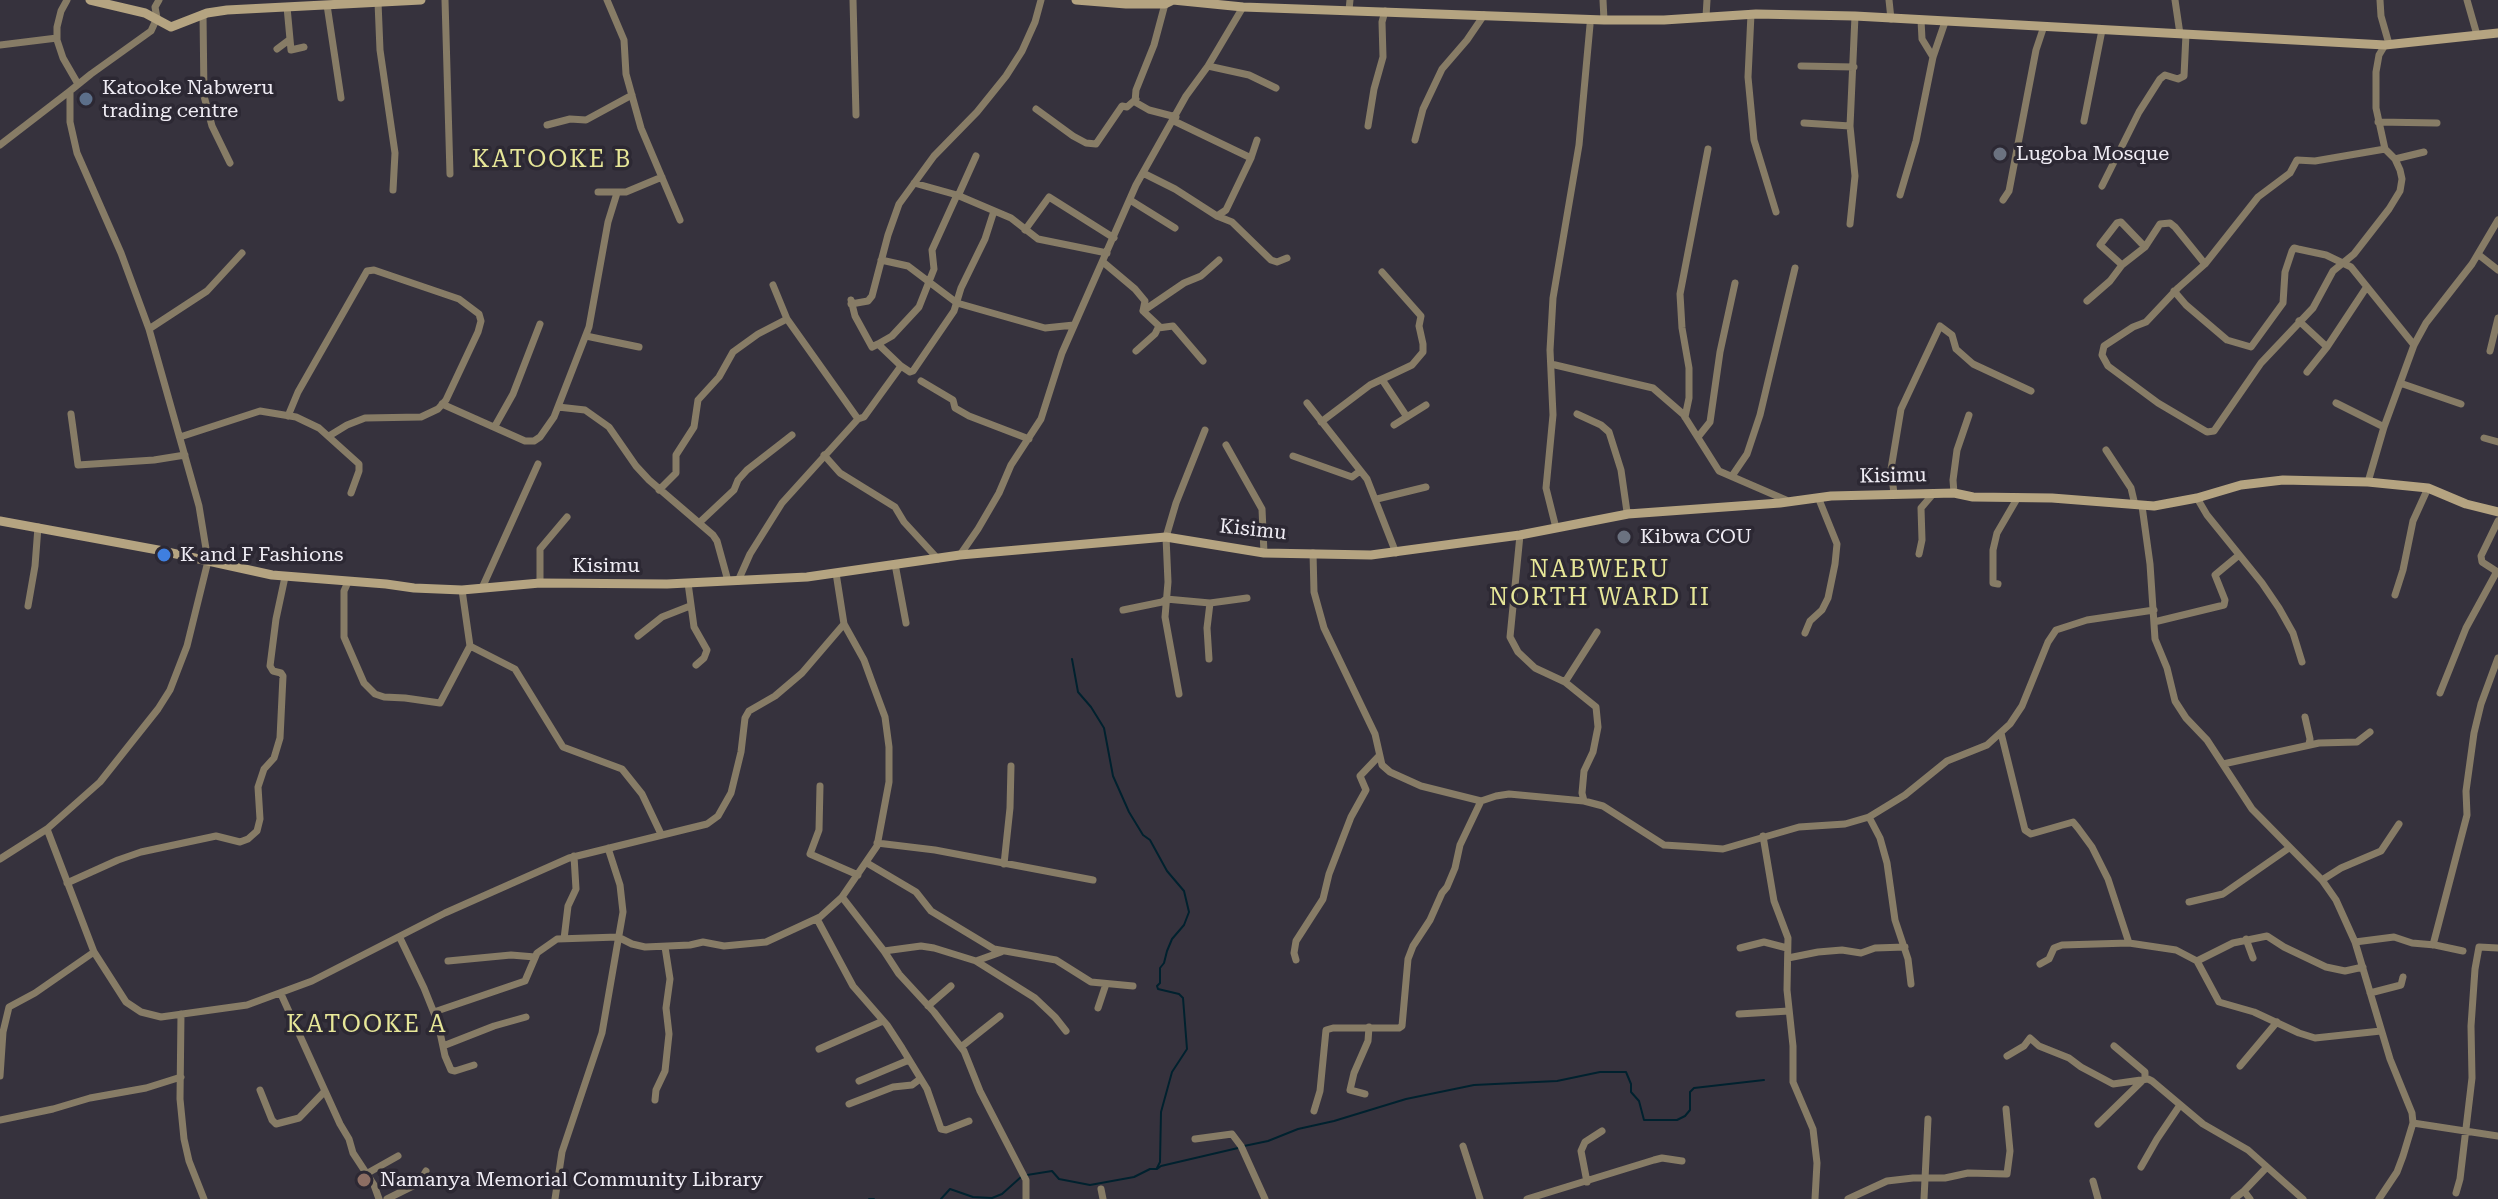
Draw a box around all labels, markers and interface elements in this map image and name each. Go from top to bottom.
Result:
place label: Katooke Nabweru trading centre [102,76,274,123]
marker: Katooke Nabweru trading centre [77,90,95,108]
place label: Lugoba Mosque [2016,142,2169,166]
marker: Lugoba Mosque [1991,145,2009,163]
district label: KATOOKE B [472,146,632,174]
street label: Kisimu [1859,463,1927,489]
street label: Kisimu [1218,515,1288,545]
place label: Kibwa COU [1640,525,1752,549]
marker: Kibwa COU [1615,528,1633,546]
place label: K and F Fashions [180,543,344,567]
marker: K and F Fashions [155,546,173,564]
street label: Kisimu [572,554,640,578]
district label: NABWERU NORTH WARD II [1489,556,1711,612]
district label: KATOOKE A [286,1011,448,1039]
place label: Namanya Memorial Community Library [380,1168,763,1192]
marker: Namanya Memorial Community Library [355,1171,373,1189]

